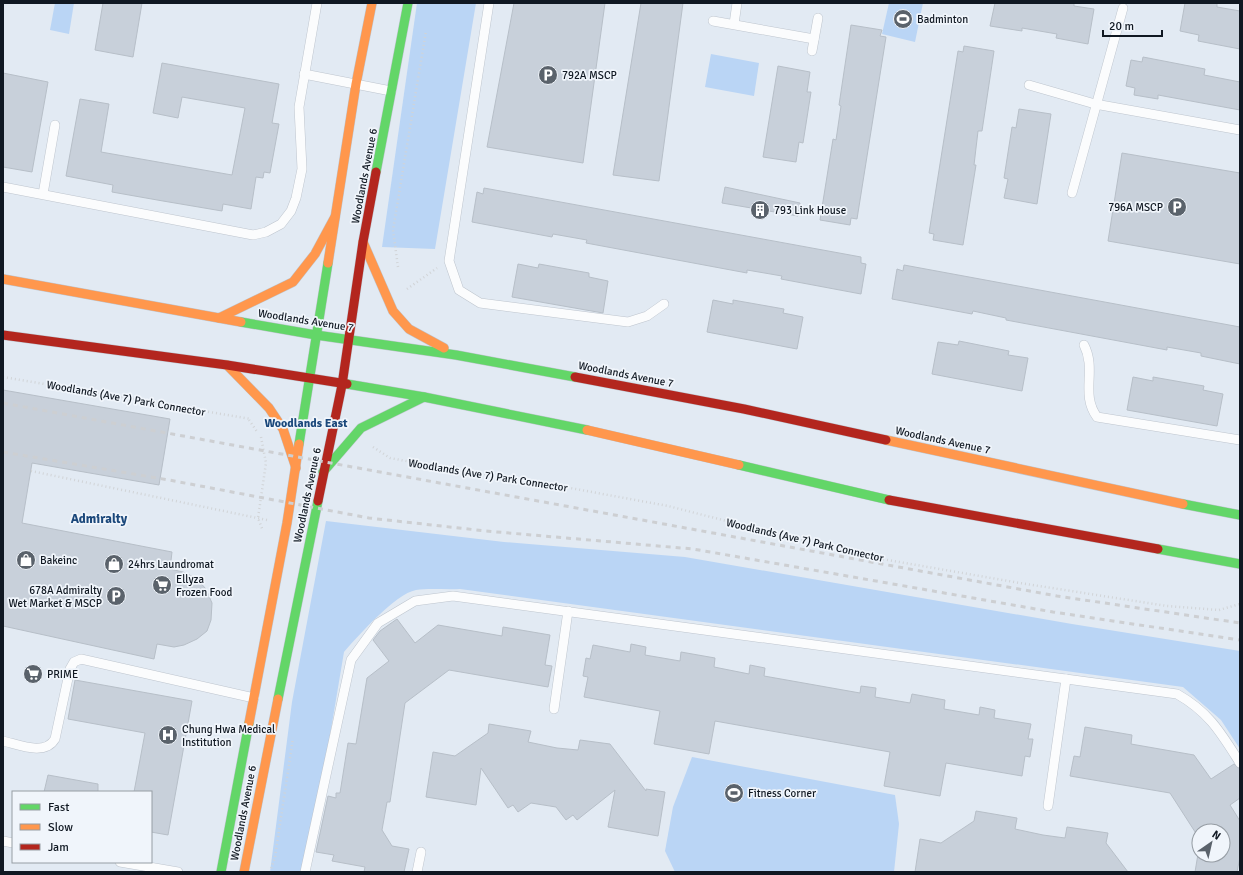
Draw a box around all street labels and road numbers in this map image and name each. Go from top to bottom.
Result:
street label: Woodlands Avenue 6 [349,127,380,225]
street label: Woodlands Avenue 7 [257,306,355,334]
street label: Woodlands Avenue 7 [577,359,675,390]
street label: Woodlands (Ave 7) Park Connector [45,378,206,419]
street label: Woodlands Avenue 7 [894,424,992,457]
street label: Woodlands Avenue 6 [291,446,324,544]
street label: Woodlands (Ave 7) Park Connector [407,456,569,495]
street label: Woodlands (Ave 7) Park Connector [725,516,885,565]
street label: Woodlands Avenue 6 [228,764,259,862]

